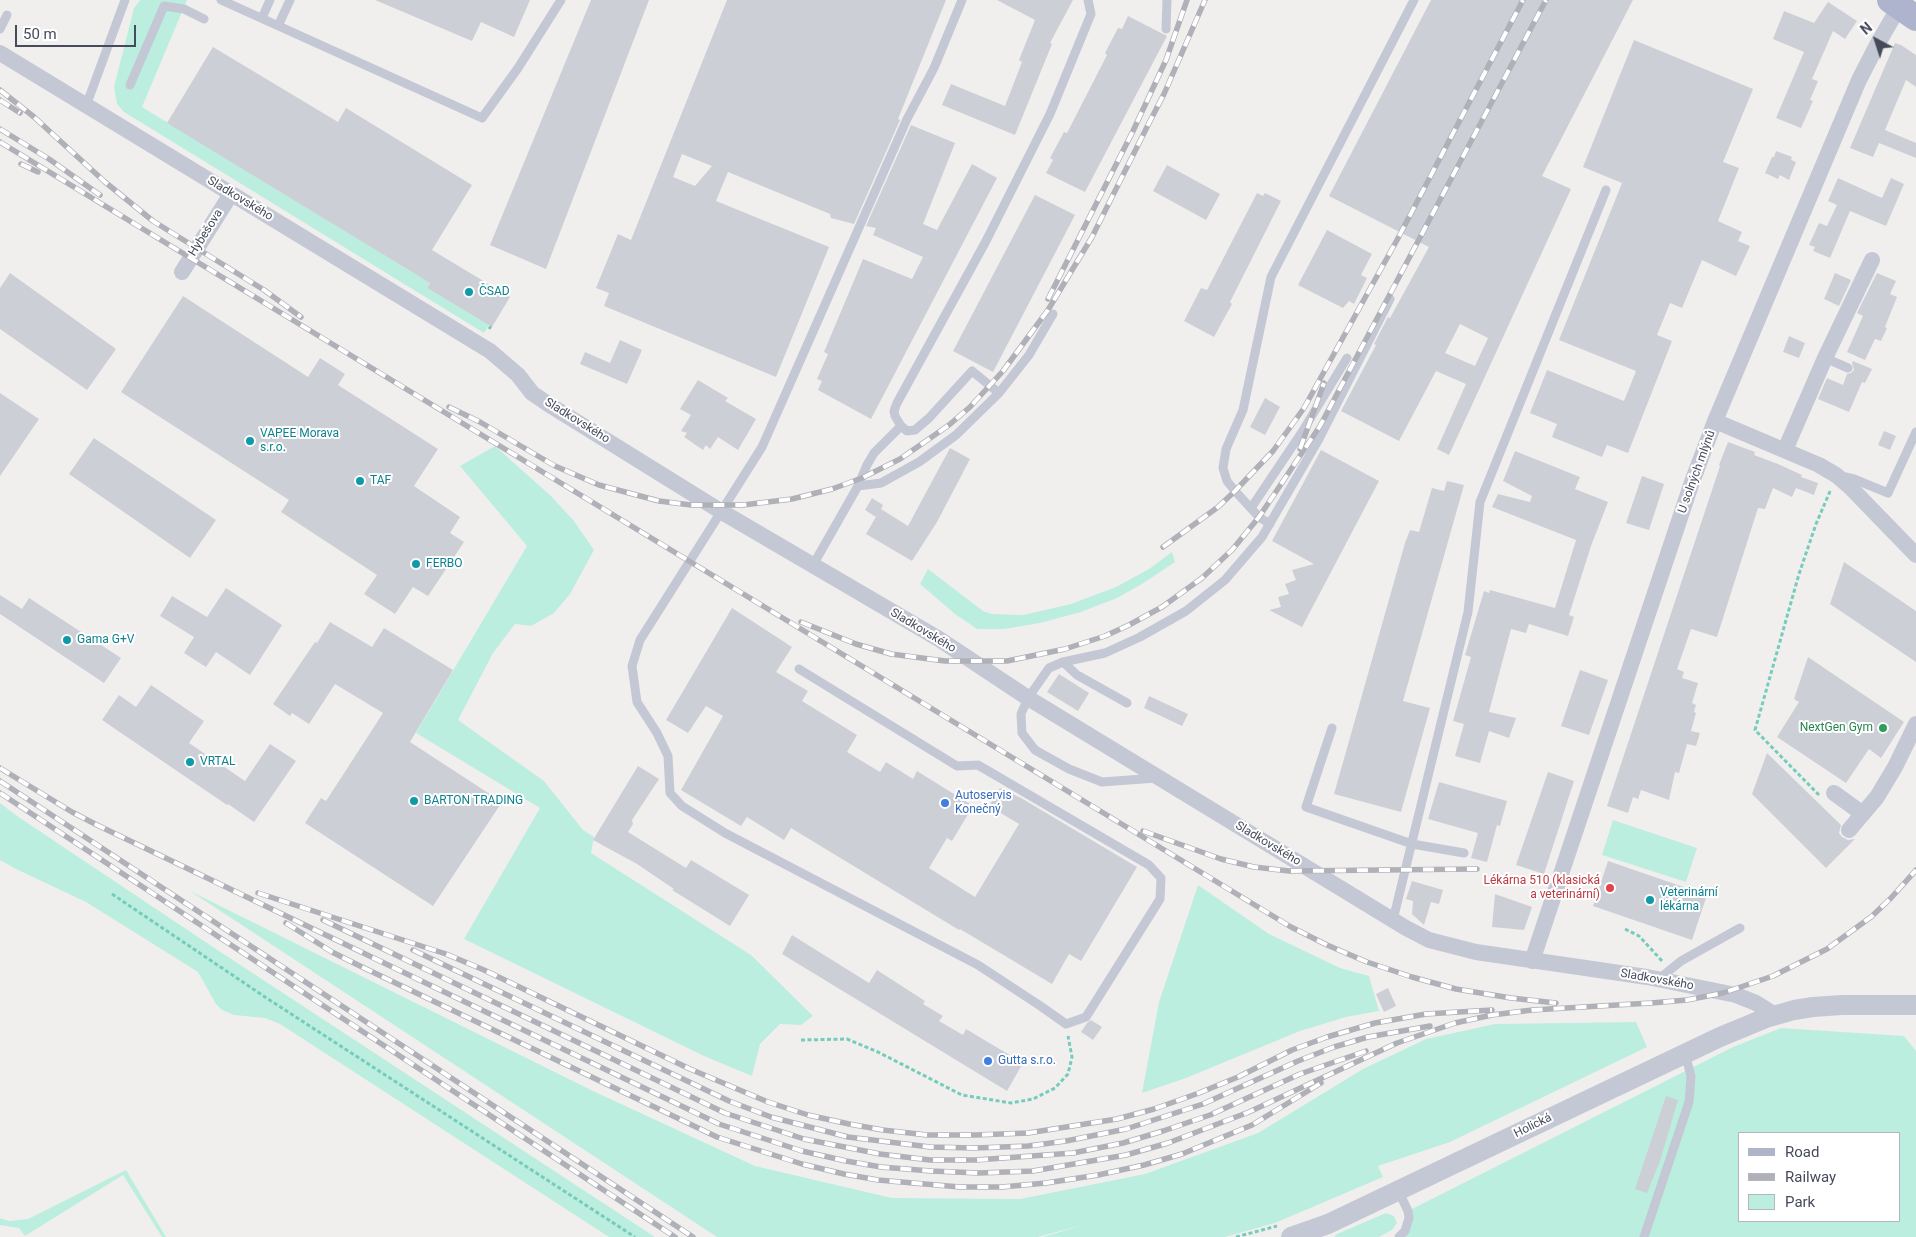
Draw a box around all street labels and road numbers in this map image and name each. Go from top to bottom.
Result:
street label: Sladkovského [205,174,275,224]
street label: Hybešova [186,207,226,259]
street label: Sladkovského [542,395,612,447]
street label: U solných mlýnů [1675,429,1719,515]
street label: Sladkovského [888,606,958,656]
street label: Sladkovského [1233,819,1303,869]
street label: Sladkovského [1619,966,1695,994]
street label: Holická [1512,1111,1554,1141]

